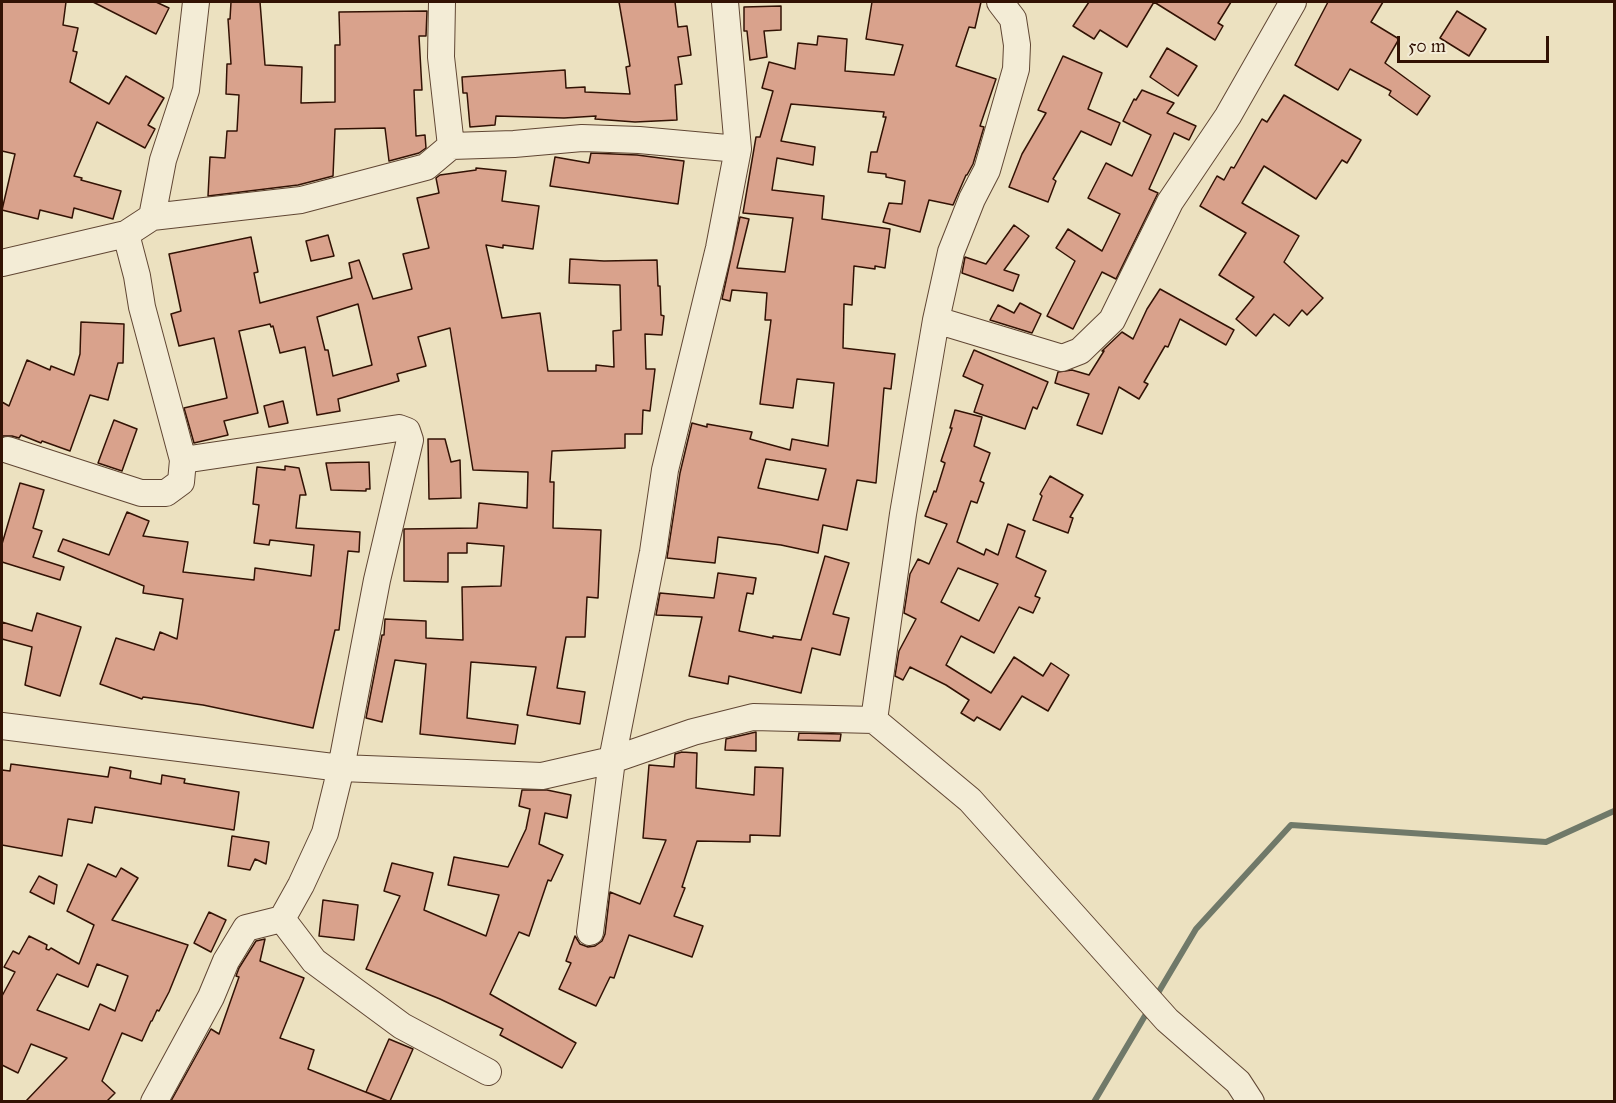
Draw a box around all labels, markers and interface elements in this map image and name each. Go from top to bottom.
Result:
scale bar [1400,24,1552,62]
text: 50 m [1408,35,1446,57]

